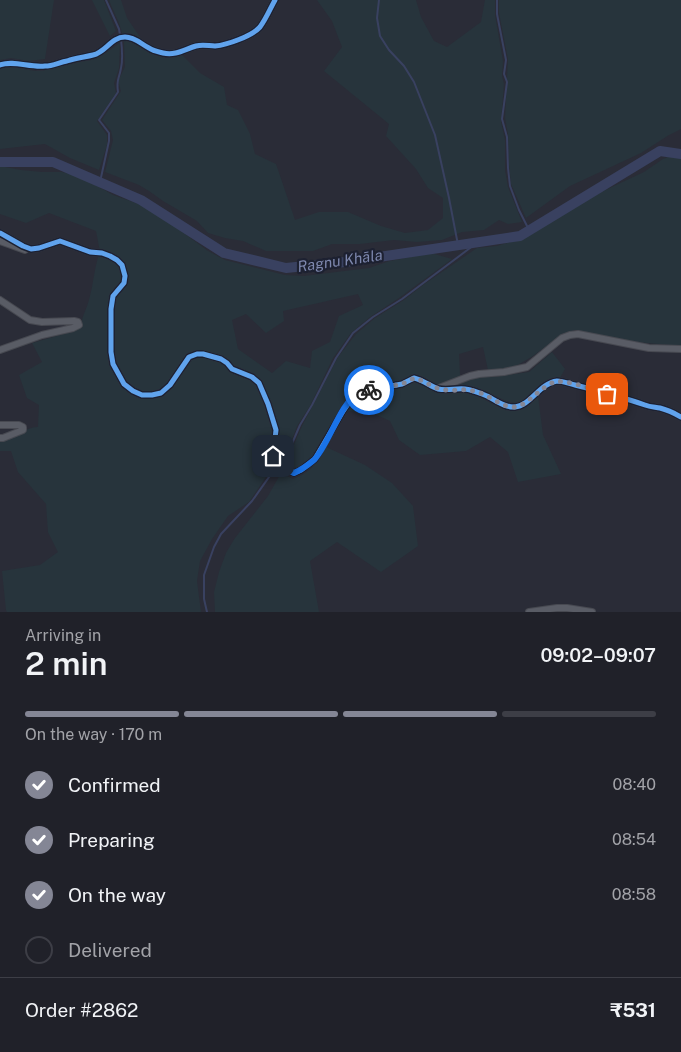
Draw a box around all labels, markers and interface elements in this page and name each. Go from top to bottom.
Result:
water label: Ragnu Khāla [296,246,384,275]
courier [344,365,394,415]
pin [586,373,628,415]
icon: bike [355,376,383,404]
icon: bag [593,380,621,408]
pin [252,435,294,477]
icon: home [259,442,287,470]
text: Arriving in [25,626,101,645]
text: 09:02–09:07 [540,644,656,666]
text: 2 min [25,645,108,682]
text: On the way · 170 m [25,725,162,744]
icon: check [25,771,53,799]
text: Confirmed [68,774,161,796]
text: 08:40 [613,775,656,794]
icon: check [25,826,53,854]
text: Preparing [68,829,155,851]
text: 08:54 [612,830,656,849]
icon: check [25,881,53,909]
text: On the way [68,884,166,906]
text: 08:58 [612,885,656,904]
text: Delivered [68,939,152,961]
text: Order #2862 [25,999,138,1021]
text: ₹531 [610,999,656,1021]

